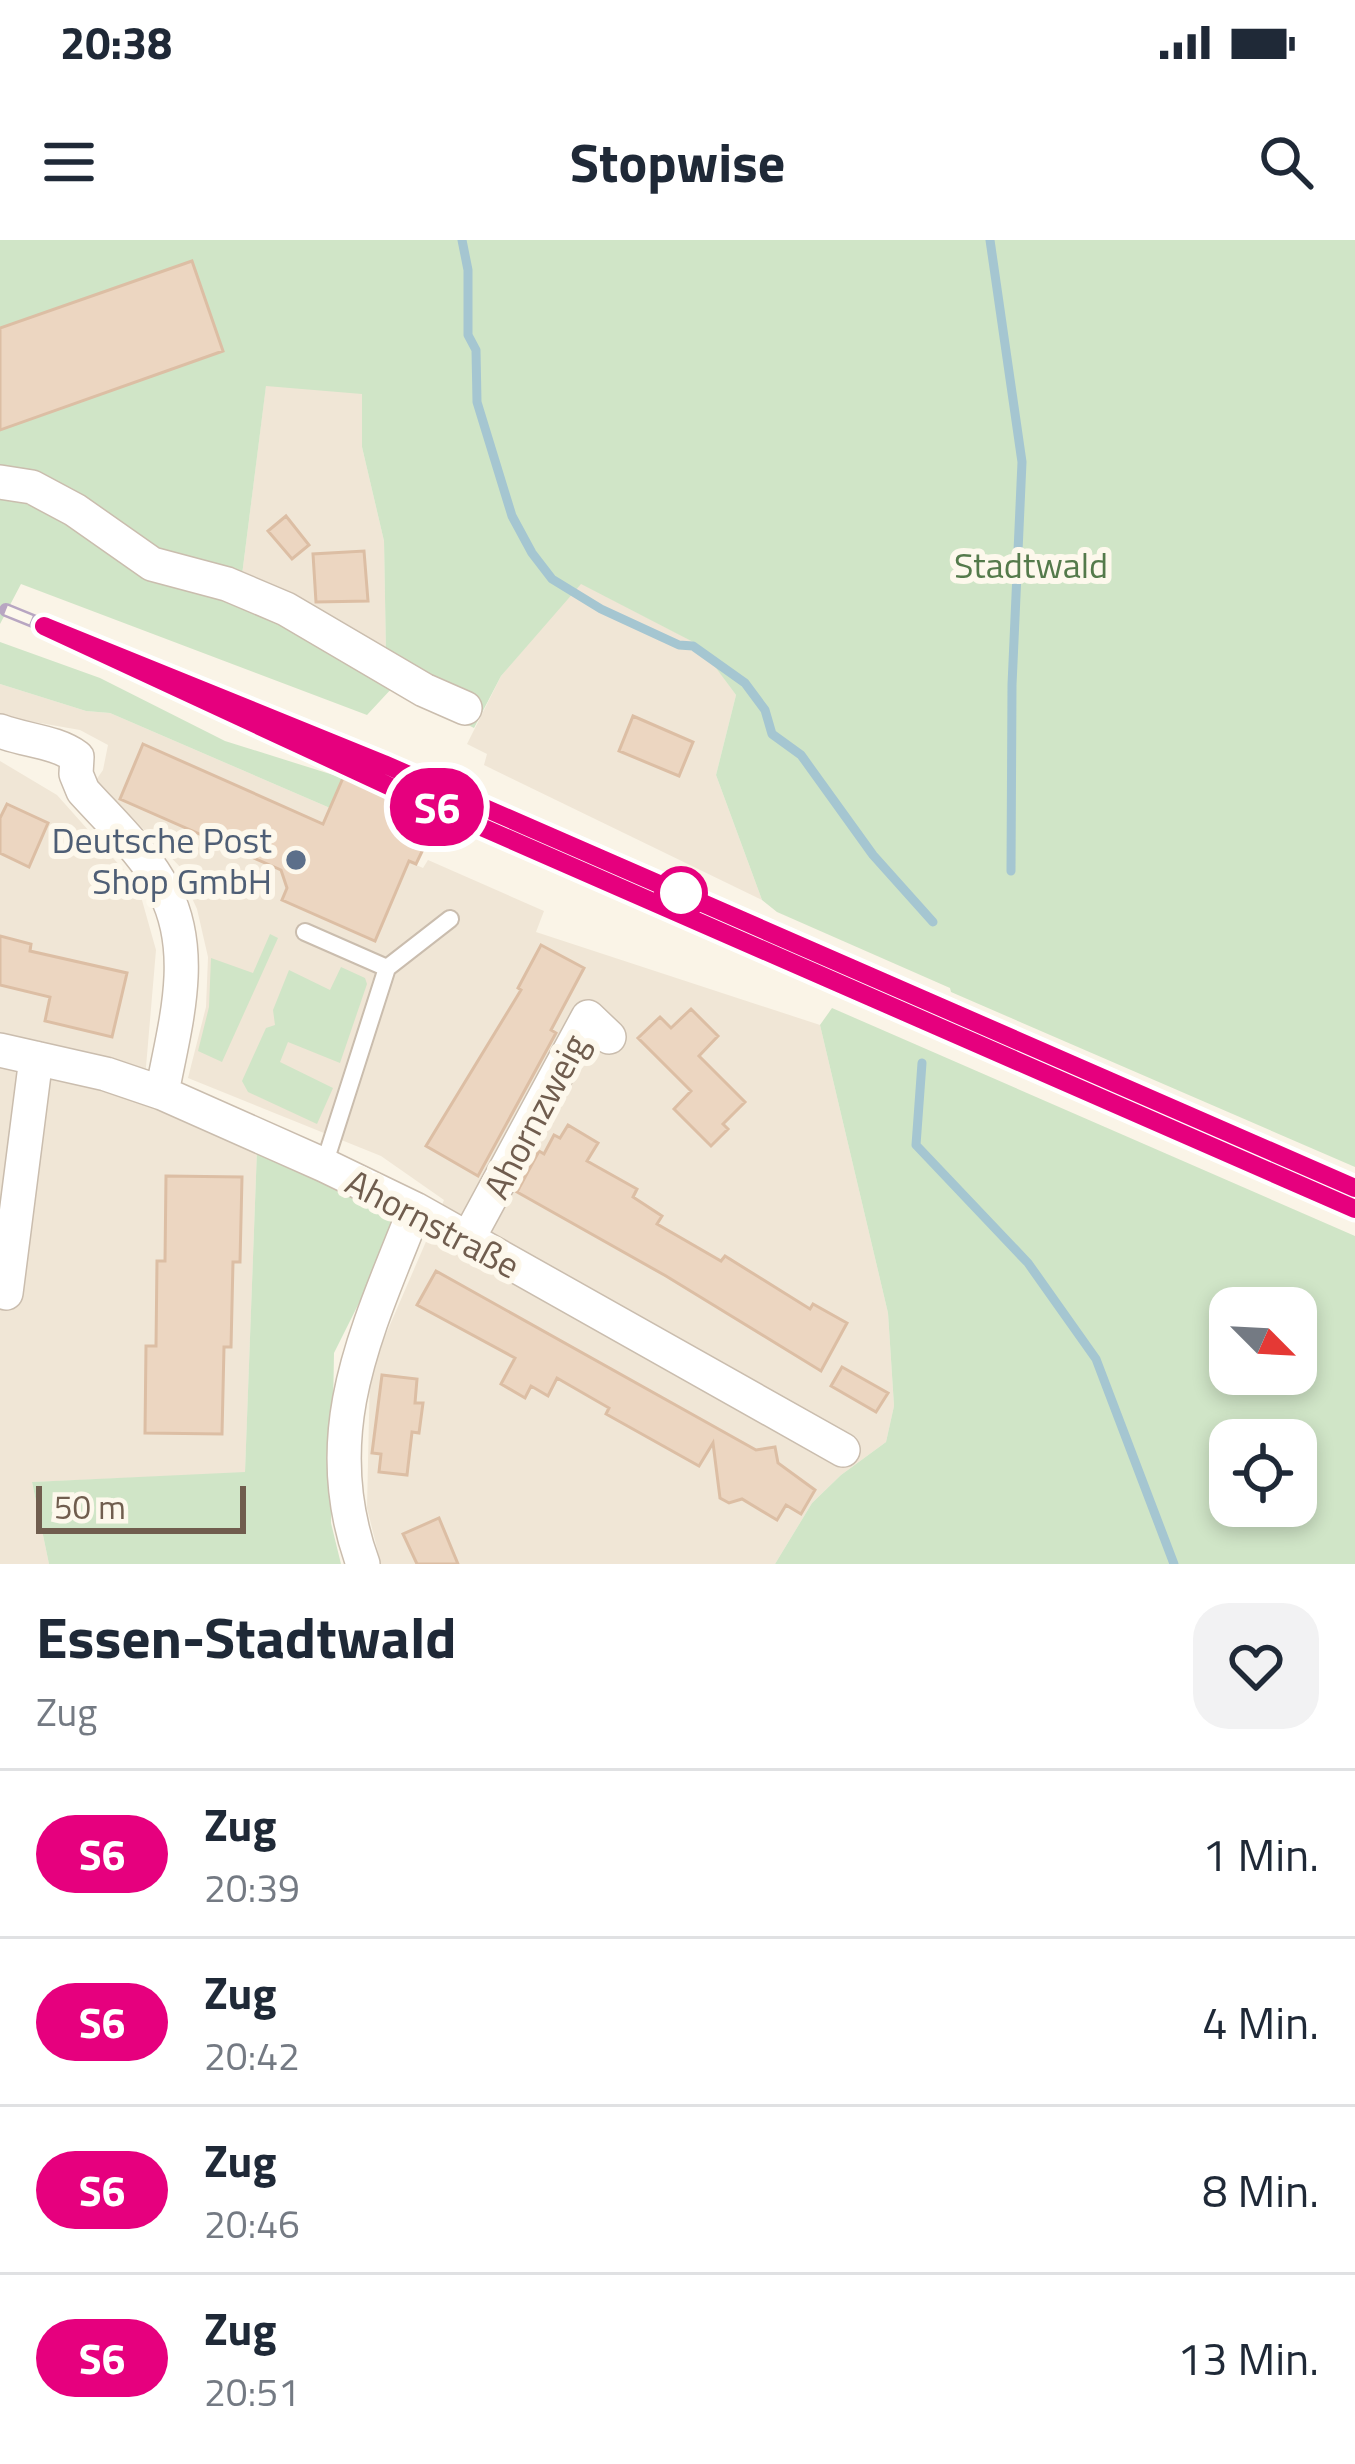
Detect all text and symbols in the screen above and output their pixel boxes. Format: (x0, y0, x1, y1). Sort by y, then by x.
text: 20:38 (60, 8, 172, 76)
text: Stopwise (570, 121, 785, 203)
icon: menu (36, 129, 102, 195)
icon: search (1253, 129, 1319, 195)
park label: Stadtwald (954, 537, 1108, 592)
line badge: S6 (383, 768, 491, 846)
text: S6 (414, 775, 460, 839)
place label: Deutsche Post Shop GmbH (51, 812, 272, 908)
marker: Deutsche Post Shop GmbH (283, 847, 309, 873)
unlabelled marker (656, 868, 706, 918)
street label: Ahornzweig (469, 1024, 601, 1208)
street label: Ahornstraße (336, 1154, 530, 1292)
north arrow (1209, 1287, 1317, 1395)
map controls (1209, 1287, 1317, 1527)
button: locate (1209, 1419, 1317, 1527)
scale bar (36, 1480, 246, 1533)
text: 50 m (54, 1482, 126, 1532)
text: Essen-Stadtwald (36, 1593, 457, 1680)
button: heart (1193, 1603, 1319, 1729)
text: Zug (36, 1682, 97, 1741)
text: Zug (204, 1790, 277, 1858)
text: 1 Min. (1202, 1820, 1319, 1888)
text: S6 (79, 1822, 125, 1886)
text: 20:39 (204, 1858, 300, 1917)
text: Zug (204, 1958, 277, 2026)
text: 4 Min. (1202, 1988, 1319, 2056)
text: S6 (79, 1990, 125, 2054)
text: 20:42 (204, 2026, 300, 2085)
text: Zug (204, 2126, 277, 2194)
text: 8 Min. (1202, 2156, 1319, 2224)
text: S6 (79, 2158, 125, 2222)
text: 20:46 (204, 2194, 300, 2253)
text: Zug (204, 2294, 277, 2362)
text: 13 Min. (1177, 2324, 1319, 2392)
text: S6 (79, 2326, 125, 2390)
text: 20:51 (204, 2362, 300, 2421)

